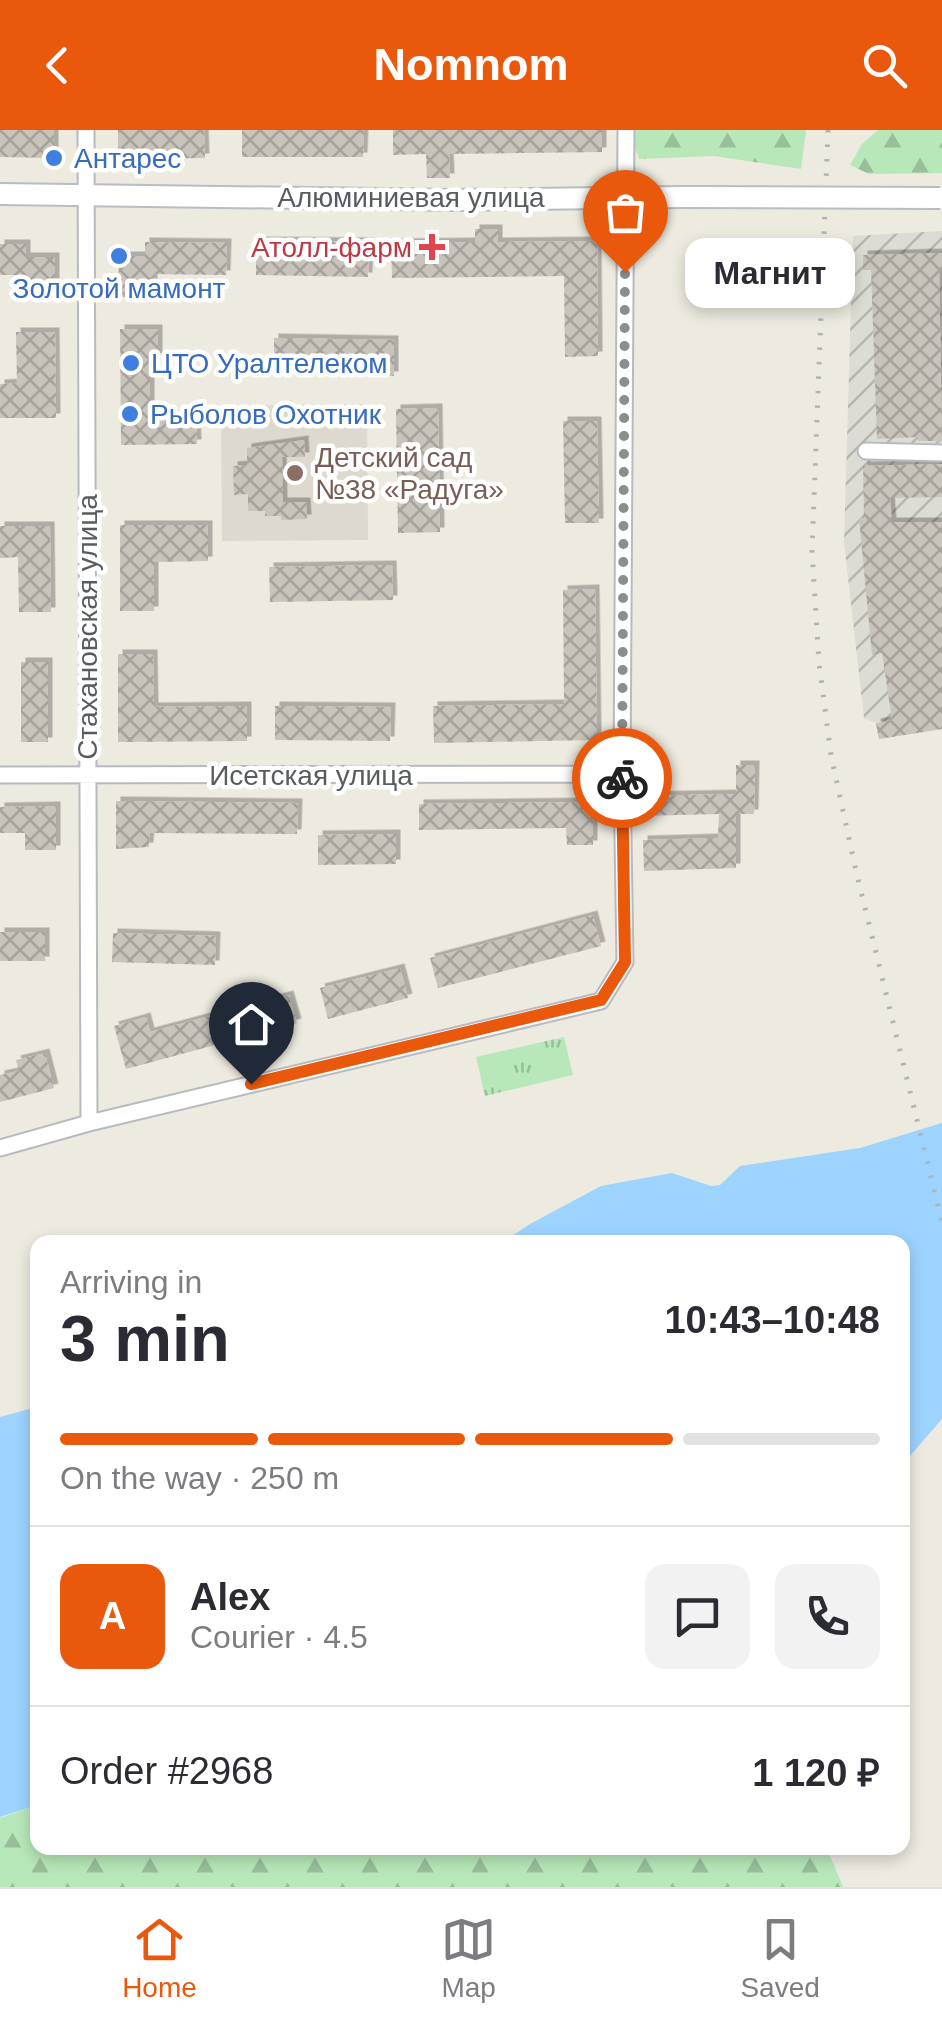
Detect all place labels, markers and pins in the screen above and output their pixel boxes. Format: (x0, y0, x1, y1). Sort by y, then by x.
place label: Антарес (74, 143, 181, 174)
marker: Антарес (43, 147, 65, 169)
pin (583, 170, 668, 273)
place label: Атолл-фарм (251, 232, 412, 263)
marker: Атолл-фарм (421, 236, 443, 258)
callout: Магнит (685, 237, 855, 307)
marker: Золотой мамонт (108, 245, 130, 267)
place label: Золотой мамонт (13, 273, 226, 304)
place label: ЦТО Уралтелеком (151, 348, 388, 379)
marker: ЦТО Уралтелеком (120, 352, 142, 374)
place label: Рыболов Охотник (150, 399, 382, 430)
marker: Рыболов Охотник (119, 403, 141, 425)
place label: Детский сад №38 «Радуга» (315, 442, 504, 505)
marker: Детский сад №38 «Радуга» (284, 462, 306, 484)
pin (209, 982, 294, 1085)

